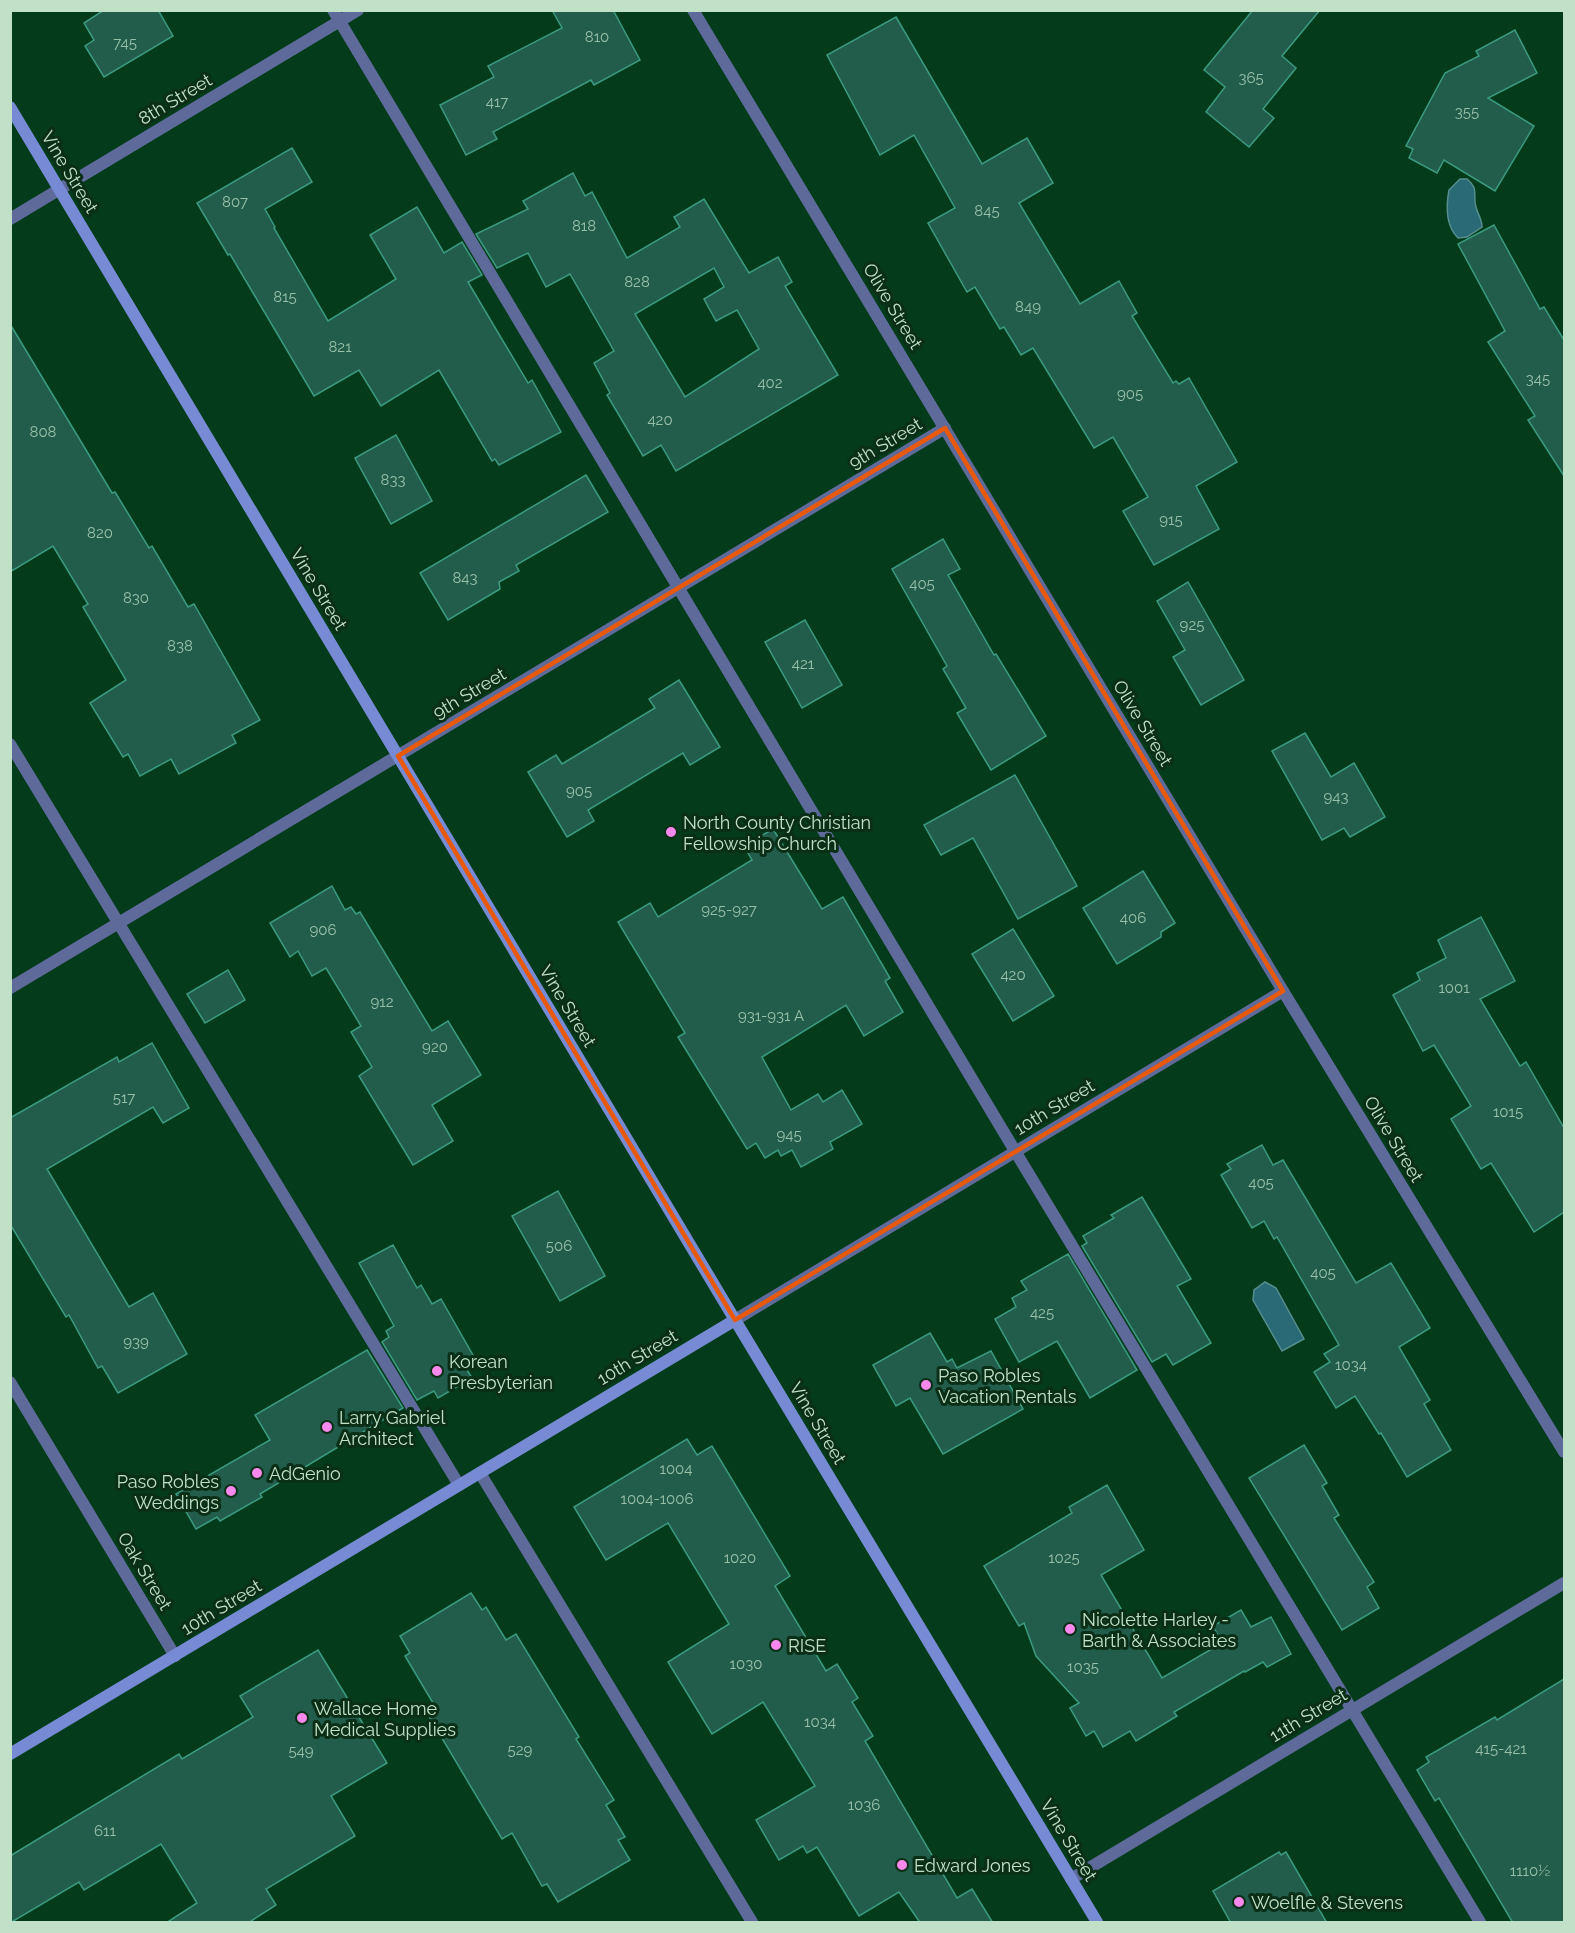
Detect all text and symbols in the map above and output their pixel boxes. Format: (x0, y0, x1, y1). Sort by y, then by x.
house number: 810 (585, 28, 609, 46)
house number: 745 (113, 34, 137, 52)
street label: 8th Street (135, 69, 215, 129)
house number: 365 (1238, 69, 1264, 87)
house number: 417 (486, 93, 508, 111)
house number: 355 (1455, 103, 1479, 121)
street label: Vine Street (37, 127, 103, 217)
house number: 807 (222, 193, 248, 211)
house number: 845 (974, 202, 1000, 220)
house number: 818 (572, 217, 596, 235)
street label: Olive Street (859, 259, 927, 353)
house number: 828 (624, 273, 650, 291)
house number: 815 (273, 288, 297, 306)
house number: 849 (1015, 298, 1041, 316)
house number: 821 (328, 338, 352, 356)
house number: 345 (1526, 370, 1550, 388)
house number: 402 (757, 374, 783, 392)
house number: 905 (1117, 385, 1143, 403)
house number: 420 (647, 411, 673, 429)
street label: 9th Street (845, 413, 925, 473)
house number: 808 (30, 423, 57, 441)
house number: 833 (381, 471, 405, 489)
house number: 915 (1159, 511, 1183, 529)
house number: 820 (87, 524, 113, 542)
street label: Vine Street (286, 544, 352, 634)
house number: 843 (452, 569, 478, 587)
house number: 405 (909, 575, 935, 593)
house number: 830 (123, 589, 149, 607)
house number: 925 (1180, 616, 1204, 634)
house number: 838 (167, 637, 193, 655)
house number: 421 (792, 655, 815, 673)
street label: 9th Street (429, 663, 509, 723)
street label: Olive Street (1109, 676, 1177, 770)
house number: 905 (566, 782, 592, 800)
house number: 943 (1324, 788, 1349, 806)
place label: North County Christian Fellowship Church (683, 812, 871, 854)
marker: North County Christian Fellowship Church (664, 825, 678, 839)
house number: 925-927 (701, 901, 757, 919)
house number: 406 (1120, 909, 1146, 927)
house number: 906 (309, 921, 337, 939)
street label: Vine Street (535, 961, 601, 1051)
house number: 420 (1000, 966, 1026, 984)
house number: 1001 (1438, 979, 1470, 997)
house number: 912 (370, 993, 394, 1011)
house number: 931-931 A (738, 1007, 804, 1025)
house number: 920 (422, 1038, 448, 1056)
street label: 10th Street (1010, 1075, 1098, 1139)
house number: 517 (113, 1089, 135, 1107)
street label: Olive Street (1360, 1092, 1428, 1186)
house number: 1015 (1493, 1103, 1523, 1121)
house number: 945 (776, 1126, 802, 1144)
house number: 405 (1248, 1174, 1274, 1192)
house number: 506 (546, 1237, 572, 1255)
house number: 405 (1310, 1264, 1336, 1282)
house number: 425 (1030, 1304, 1054, 1322)
street label: 10th Street (593, 1325, 681, 1389)
house number: 939 (123, 1333, 149, 1351)
place label: Korean Presbyterian (449, 1351, 553, 1393)
house number: 1034 (1335, 1356, 1367, 1374)
marker: Korean Presbyterian (430, 1364, 444, 1378)
place label: Paso Robles Vacation Rentals (938, 1365, 1077, 1407)
street label: Vine Street (785, 1378, 851, 1468)
marker: Paso Robles Vacation Rentals (919, 1378, 933, 1392)
place label: Larry Gabriel Architect (339, 1407, 445, 1449)
marker: Larry Gabriel Architect (320, 1420, 334, 1434)
house number: 1004 (660, 1460, 692, 1478)
place label: AdGenio (269, 1463, 341, 1484)
marker: AdGenio (250, 1466, 264, 1480)
place label: Paso Robles Weddings (117, 1471, 219, 1513)
marker: Paso Robles Weddings (224, 1484, 238, 1498)
house number: 1004-1006 (621, 1490, 694, 1508)
street label: Oak Street (114, 1528, 176, 1614)
house number: 1020 (724, 1549, 756, 1567)
house number: 1025 (1048, 1549, 1080, 1567)
street label: 10th Street (177, 1575, 265, 1639)
place label: Nicolette Harley - Barth & Associates (1082, 1609, 1236, 1651)
marker: Nicolette Harley - Barth & Associates (1063, 1622, 1077, 1636)
place label: RISE (788, 1635, 826, 1656)
marker: RISE (769, 1638, 783, 1652)
house number: 1030 (730, 1655, 762, 1673)
house number: 1035 (1067, 1658, 1099, 1676)
street label: 11th Street (1266, 1684, 1350, 1746)
place label: Wallace Home Medical Supplies (314, 1698, 456, 1740)
marker: Wallace Home Medical Supplies (295, 1711, 309, 1725)
house number: 1034 (804, 1713, 836, 1731)
house number: 415-421 (1475, 1740, 1527, 1758)
house number: 529 (508, 1741, 533, 1759)
house number: 549 (288, 1742, 314, 1760)
street label: Vine Street (1036, 1795, 1102, 1885)
house number: 1036 (848, 1796, 880, 1814)
house number: 611 (94, 1822, 117, 1840)
place label: Edward Jones (914, 1855, 1031, 1876)
marker: Edward Jones (895, 1858, 909, 1872)
house number: 1110½ (1510, 1862, 1550, 1880)
place label: Woelfle & Stevens (1251, 1892, 1403, 1913)
marker: Woelfle & Stevens (1232, 1895, 1246, 1909)

